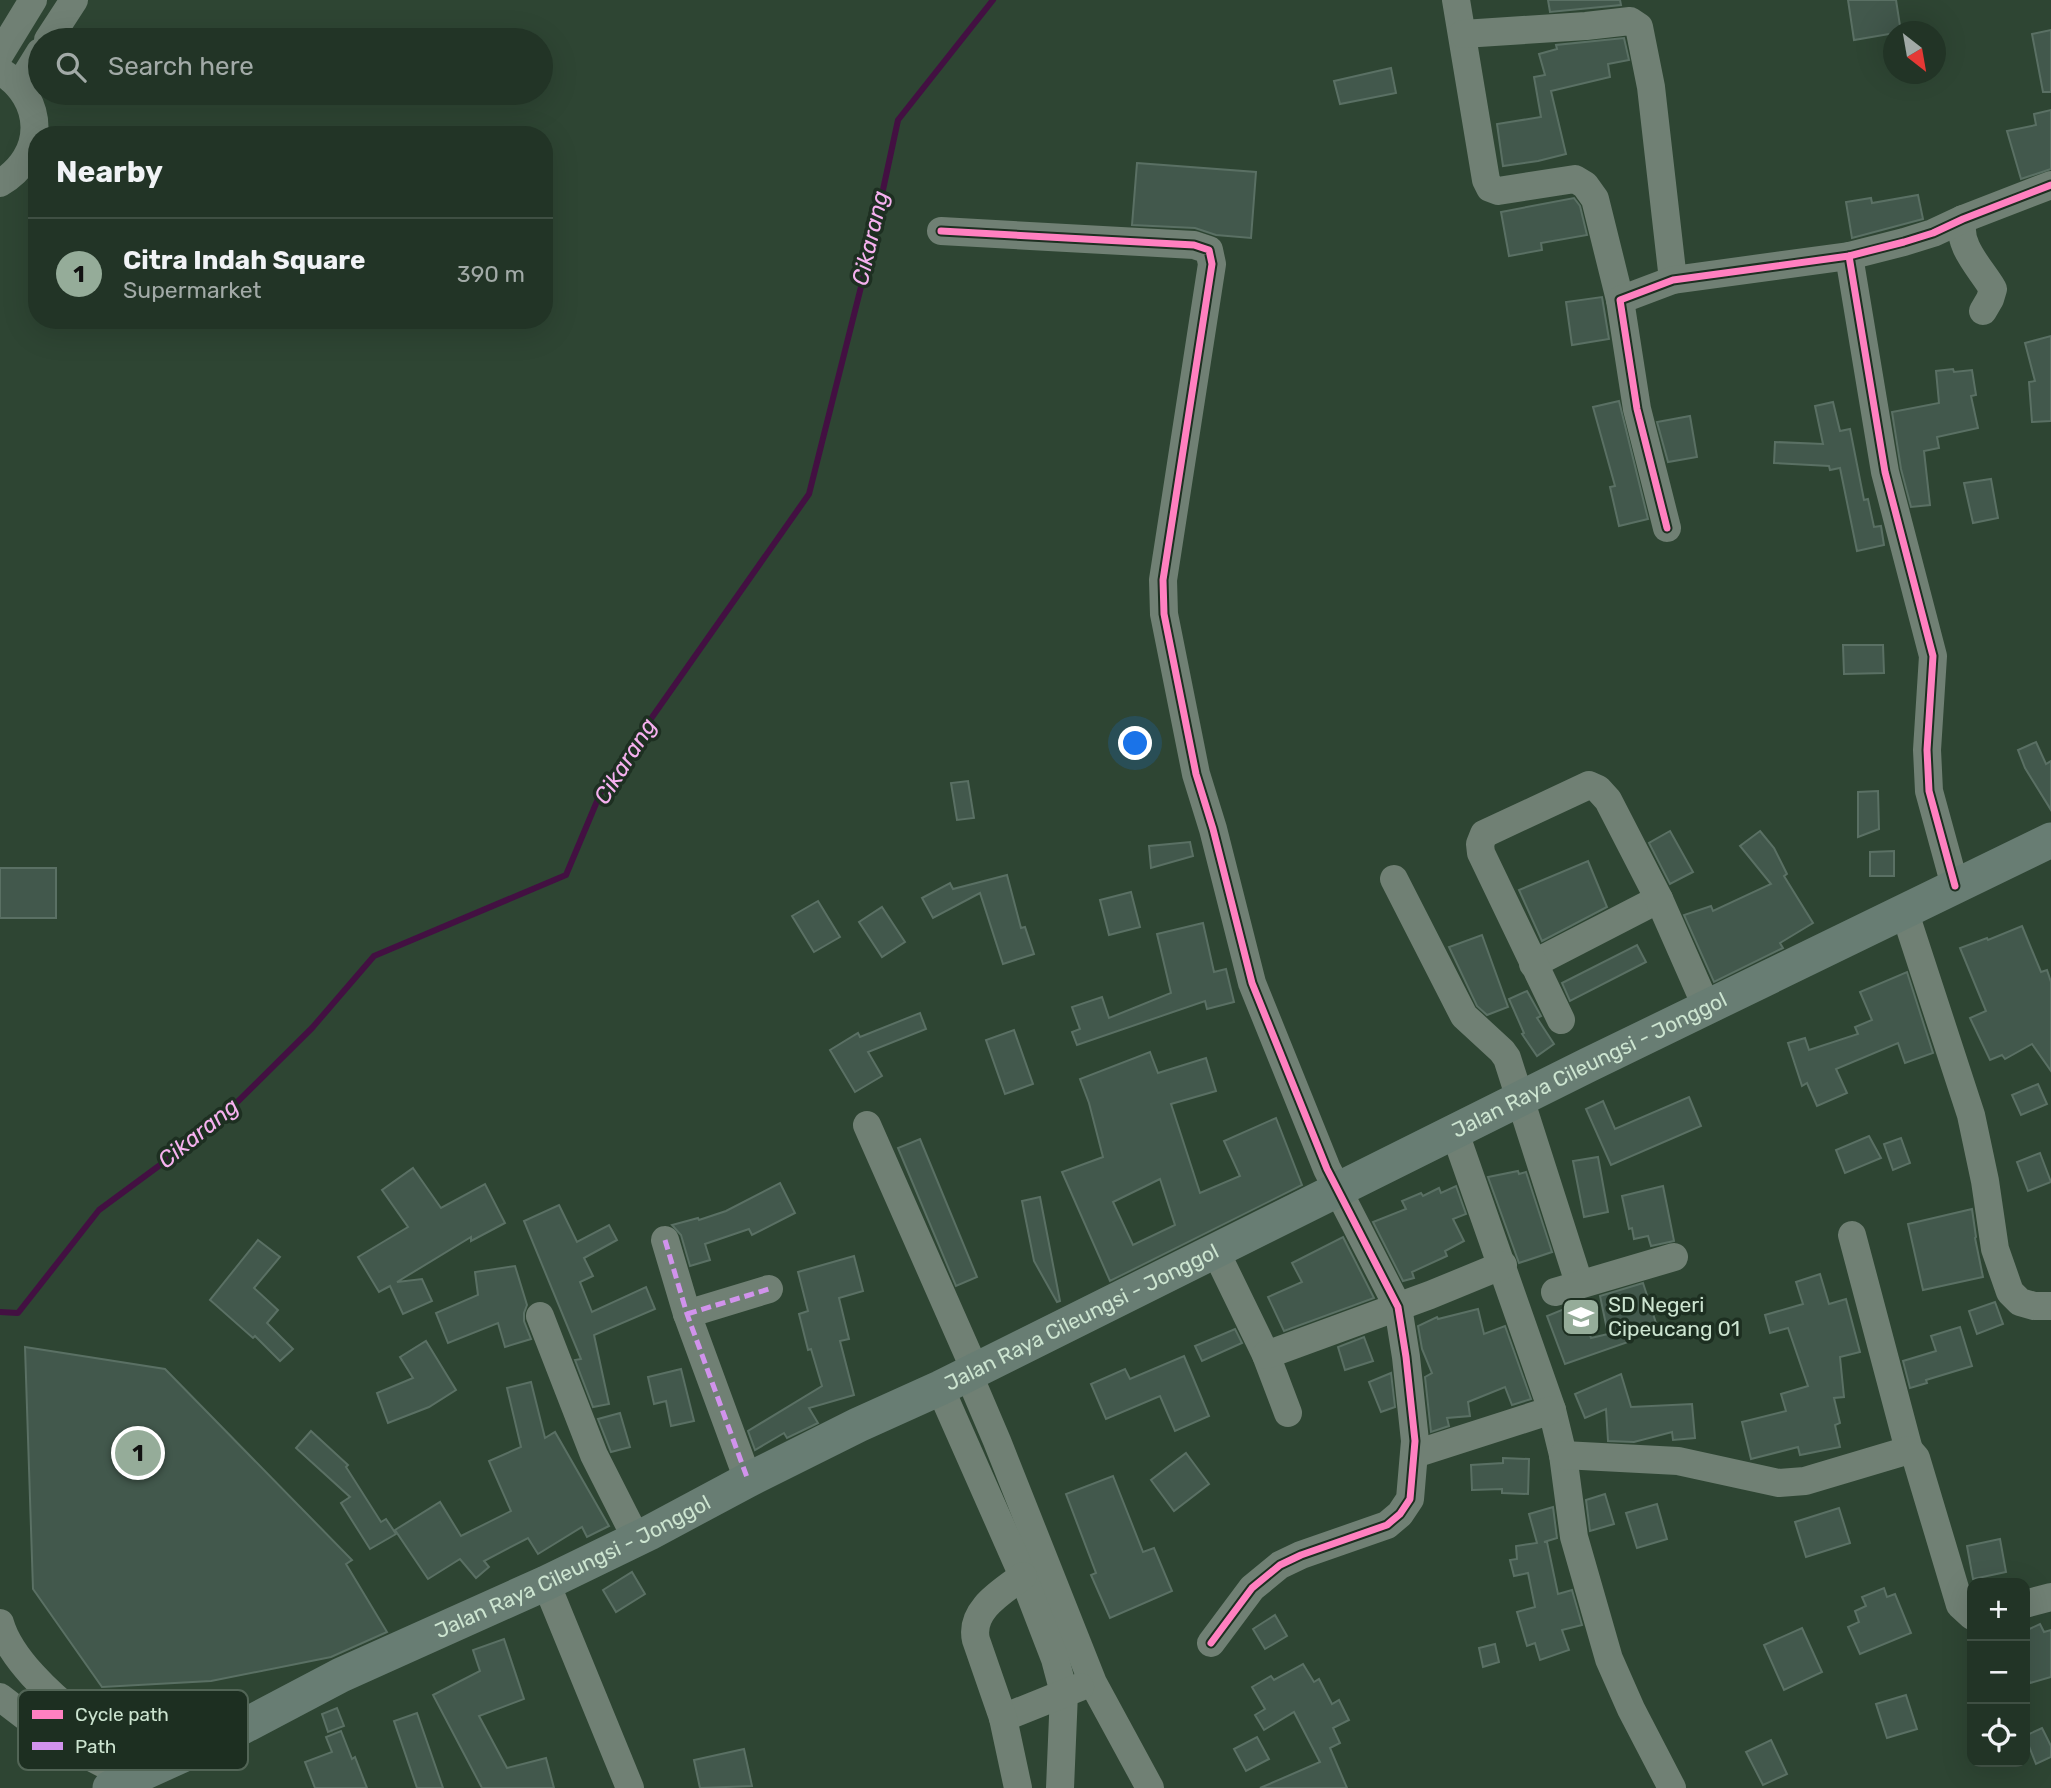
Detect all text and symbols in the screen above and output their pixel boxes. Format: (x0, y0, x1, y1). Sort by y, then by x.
north arrow (1883, 21, 1946, 84)
search box (28, 28, 553, 105)
icon: search (52, 48, 90, 86)
text: Search here (108, 51, 254, 82)
text: Nearby (56, 154, 163, 190)
water label: Cikarang (846, 188, 894, 288)
text: Citra Indah Square (123, 245, 365, 276)
text: 1 (73, 260, 85, 288)
text: 390 m (457, 260, 525, 288)
text: Supermarket (123, 276, 261, 304)
water label: Cikarang (588, 713, 662, 809)
your location (1118, 726, 1152, 760)
street label: Jalan Raya Cileungsi - Jonggol (1448, 987, 1731, 1143)
water label: Cikarang (152, 1092, 244, 1174)
street label: Jalan Raya Cileungsi - Jonggol (940, 1238, 1223, 1396)
place label: SD Negeri Cipeucang 01 (1608, 1292, 1740, 1341)
school or university icon: SD Negeri Cipeucang 01 (1560, 1296, 1602, 1338)
pin: 1 (115, 1427, 161, 1479)
street label: Jalan Raya Cileungsi - Jonggol (431, 1489, 715, 1643)
map controls (1967, 1578, 2030, 1767)
button: + (1967, 1578, 2030, 1641)
button: − (1967, 1641, 2030, 1704)
legend (18, 1690, 248, 1770)
text: Cycle path (75, 1703, 169, 1726)
button: locate (1967, 1704, 2030, 1767)
text: Path (75, 1735, 116, 1758)

